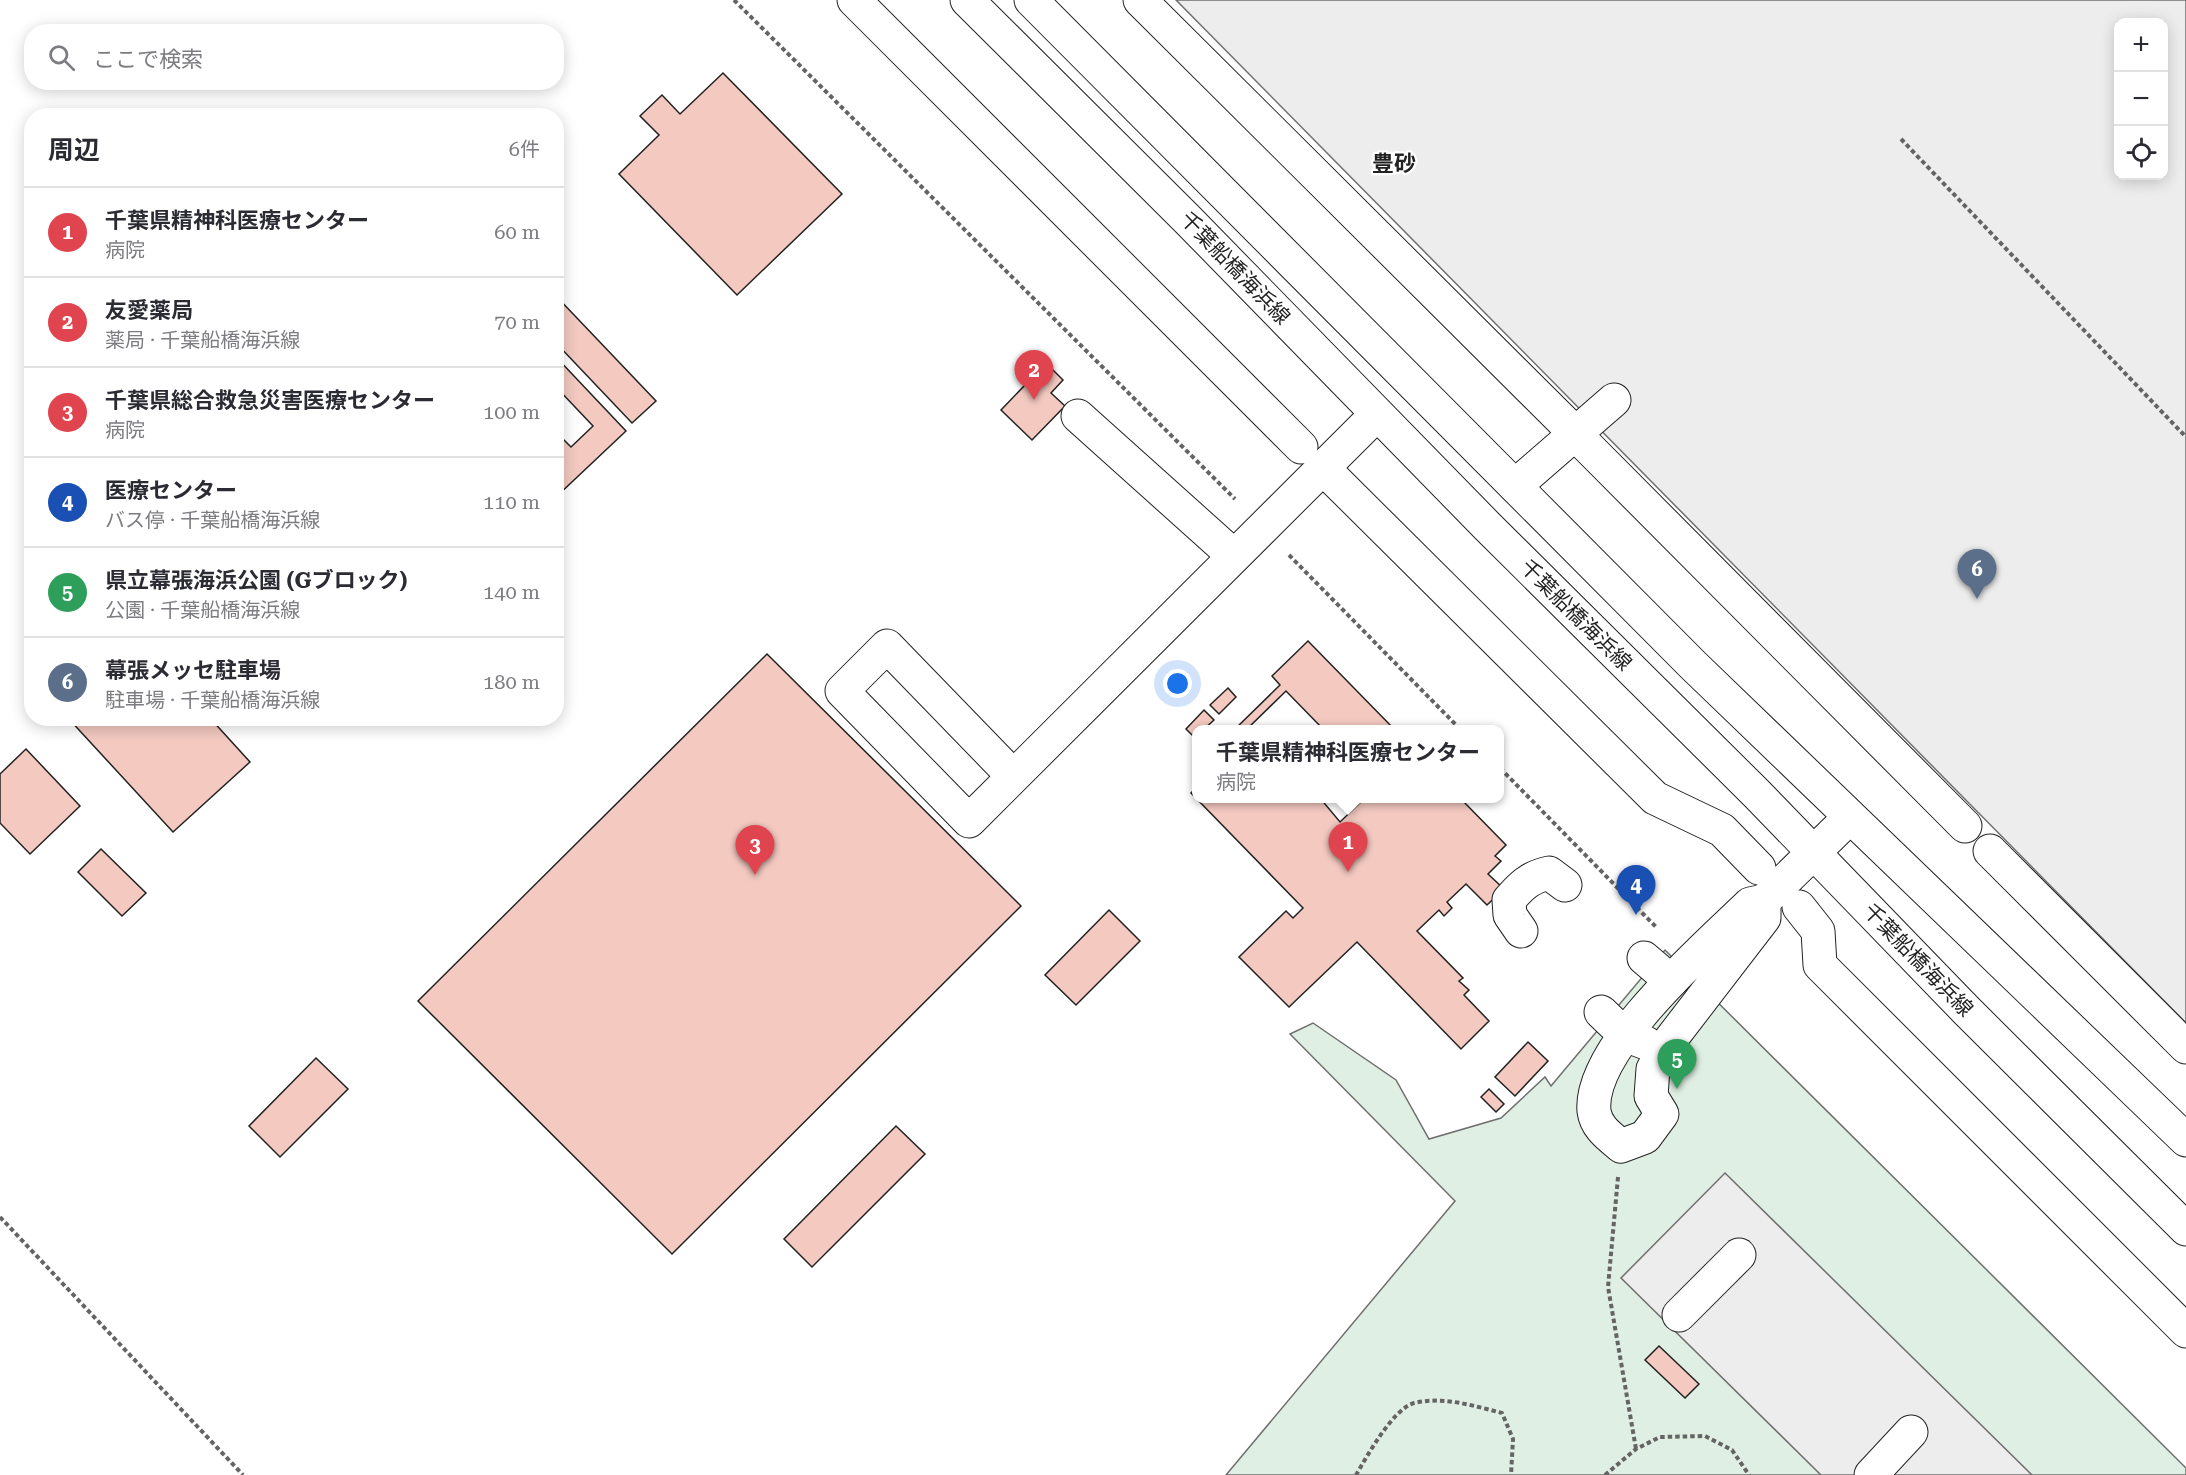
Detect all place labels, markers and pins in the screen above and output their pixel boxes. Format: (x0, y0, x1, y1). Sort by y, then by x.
pin: 2 (1014, 350, 1054, 400)
pin: 6 (1958, 550, 1996, 599)
pin: 1 (1328, 822, 1368, 872)
pin: 3 (736, 826, 774, 875)
pin: 4 (1616, 866, 1656, 915)
pin: 5 (1658, 1040, 1696, 1089)

